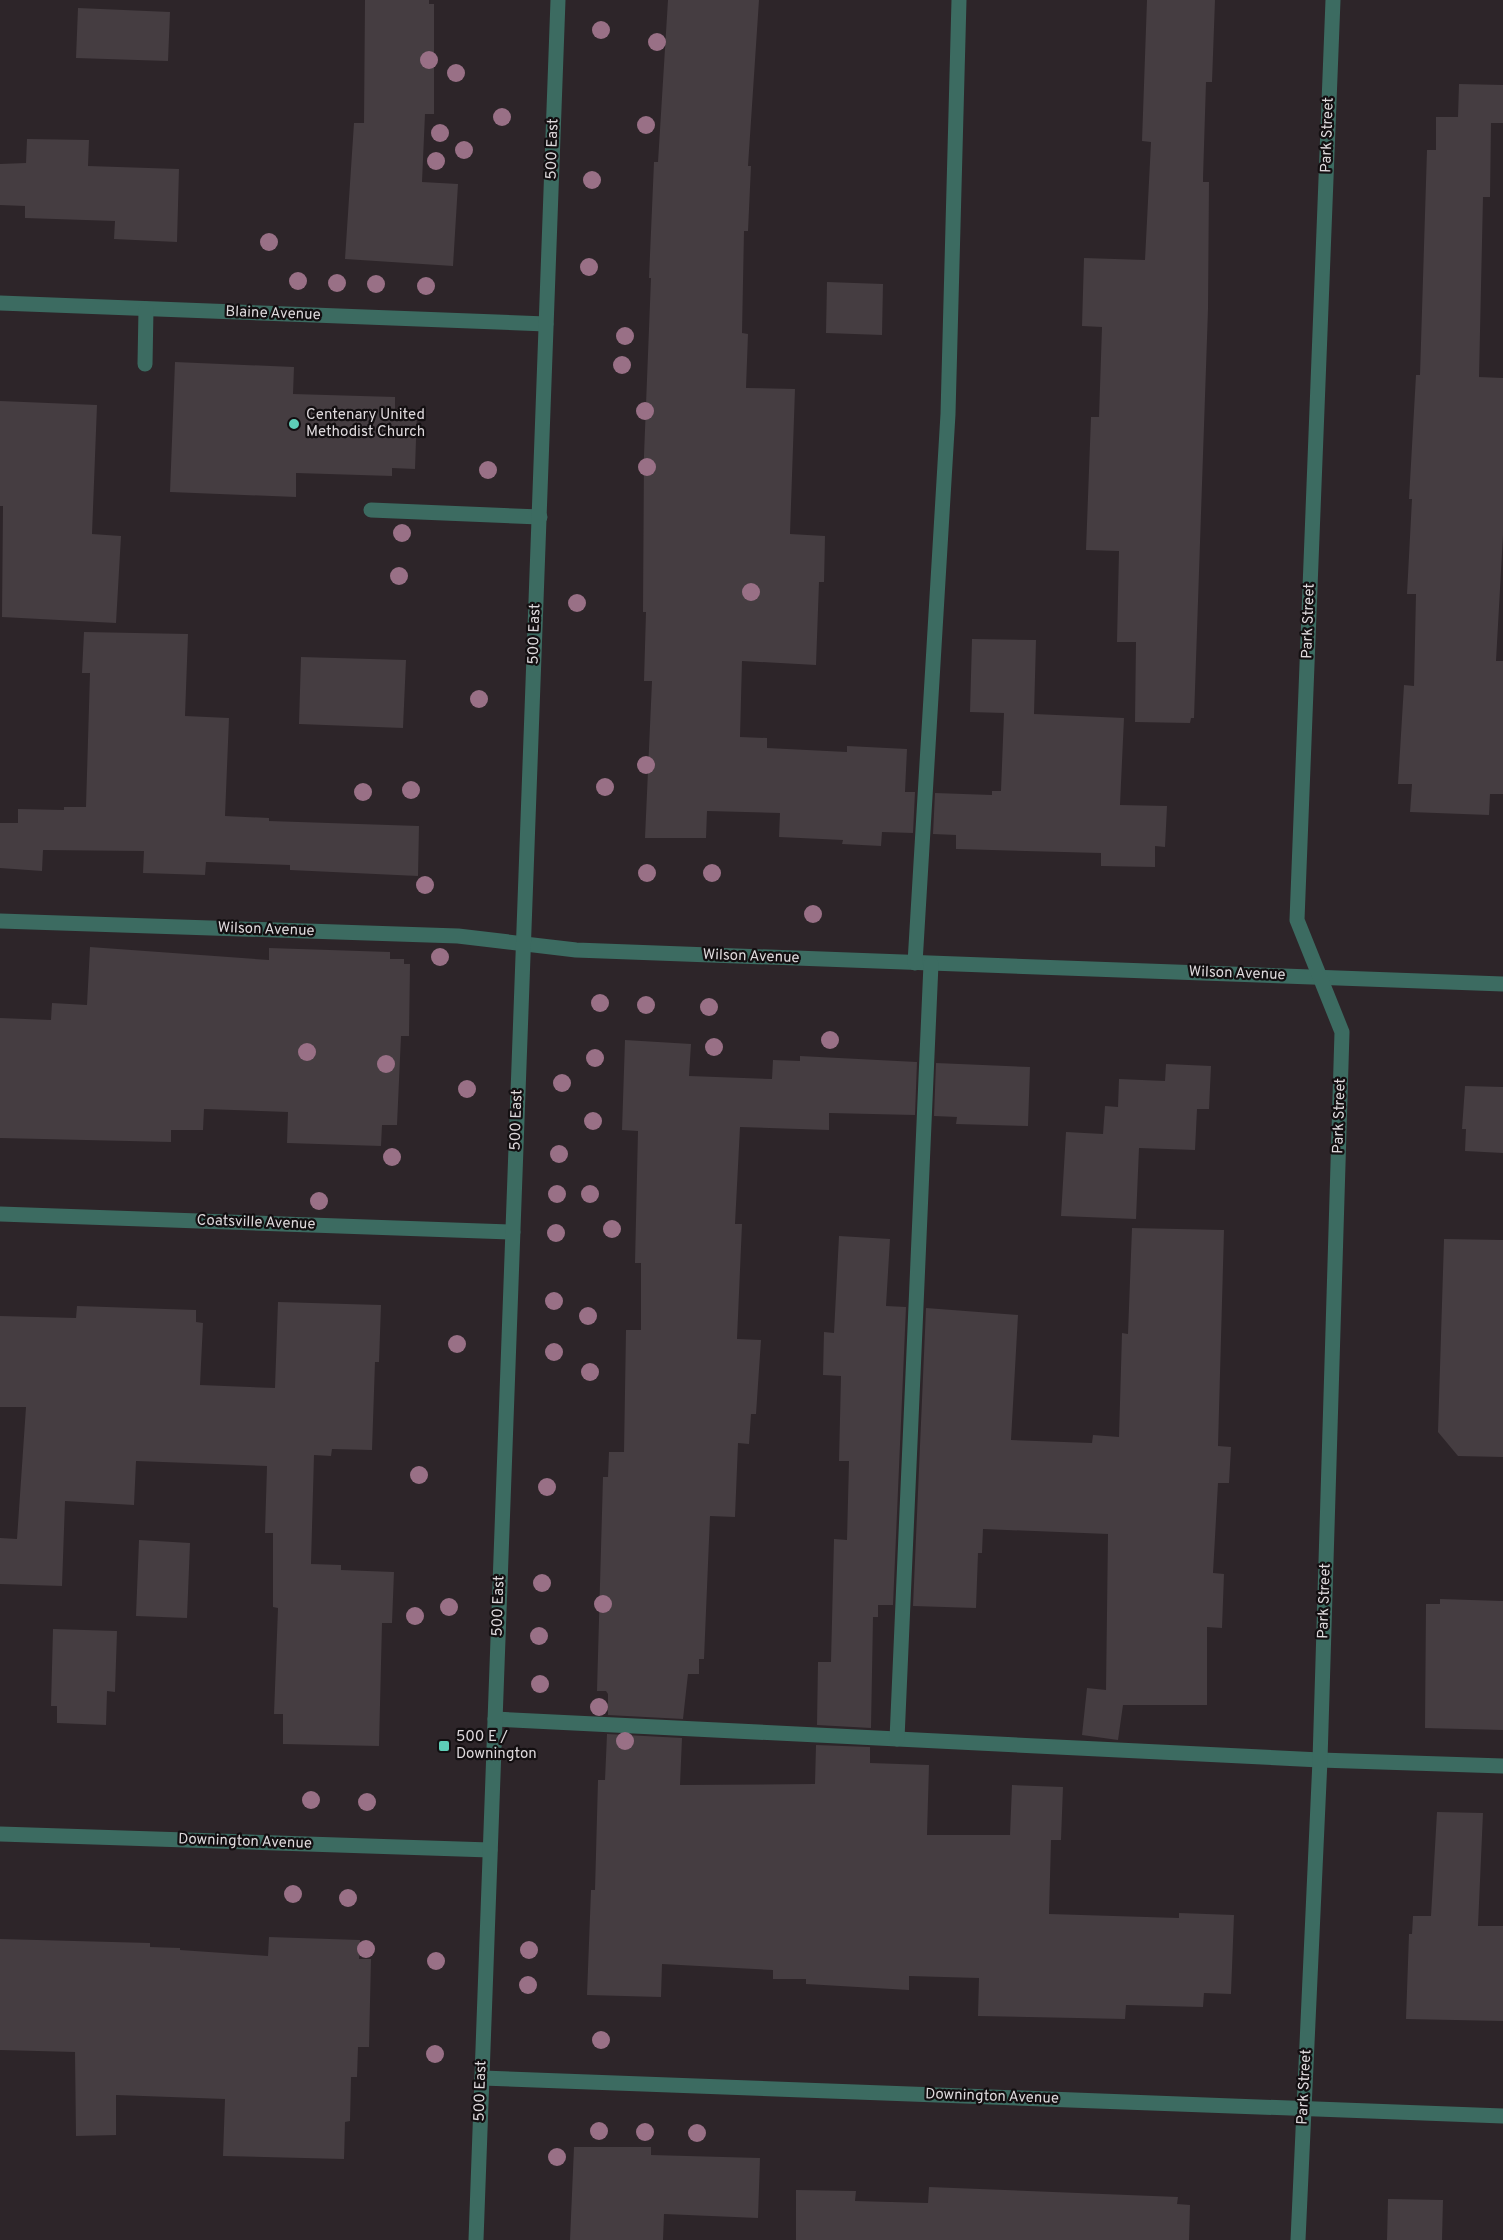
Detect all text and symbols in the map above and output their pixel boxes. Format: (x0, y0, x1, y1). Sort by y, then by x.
street label: Park Street (1317, 97, 1339, 173)
street label: 500 East (542, 118, 564, 180)
street label: Blaine Avenue (225, 303, 321, 325)
place label: Centenary United Methodist Church (306, 406, 425, 442)
marker: Centenary United Methodist Church (287, 417, 301, 431)
street label: Park Street (1298, 583, 1320, 659)
street label: 500 East (524, 603, 546, 665)
street label: Wilson Avenue (217, 919, 315, 941)
street label: Wilson Avenue (702, 946, 800, 968)
street label: Wilson Avenue (1188, 963, 1286, 985)
street label: Park Street (1329, 1078, 1351, 1154)
street label: 500 East (506, 1089, 528, 1151)
street label: Coatsville Avenue (196, 1211, 316, 1235)
street label: Park Street (1314, 1563, 1336, 1639)
street label: 500 East (488, 1575, 510, 1637)
place label: 500 E / Downington (456, 1728, 537, 1764)
marker: 500 E / Downington (437, 1739, 451, 1753)
street label: Downington Avenue (178, 1830, 312, 1854)
street label: Park Street (1294, 2049, 1316, 2125)
street label: 500 East (470, 2060, 492, 2122)
street label: Downington Avenue (925, 2085, 1059, 2109)

